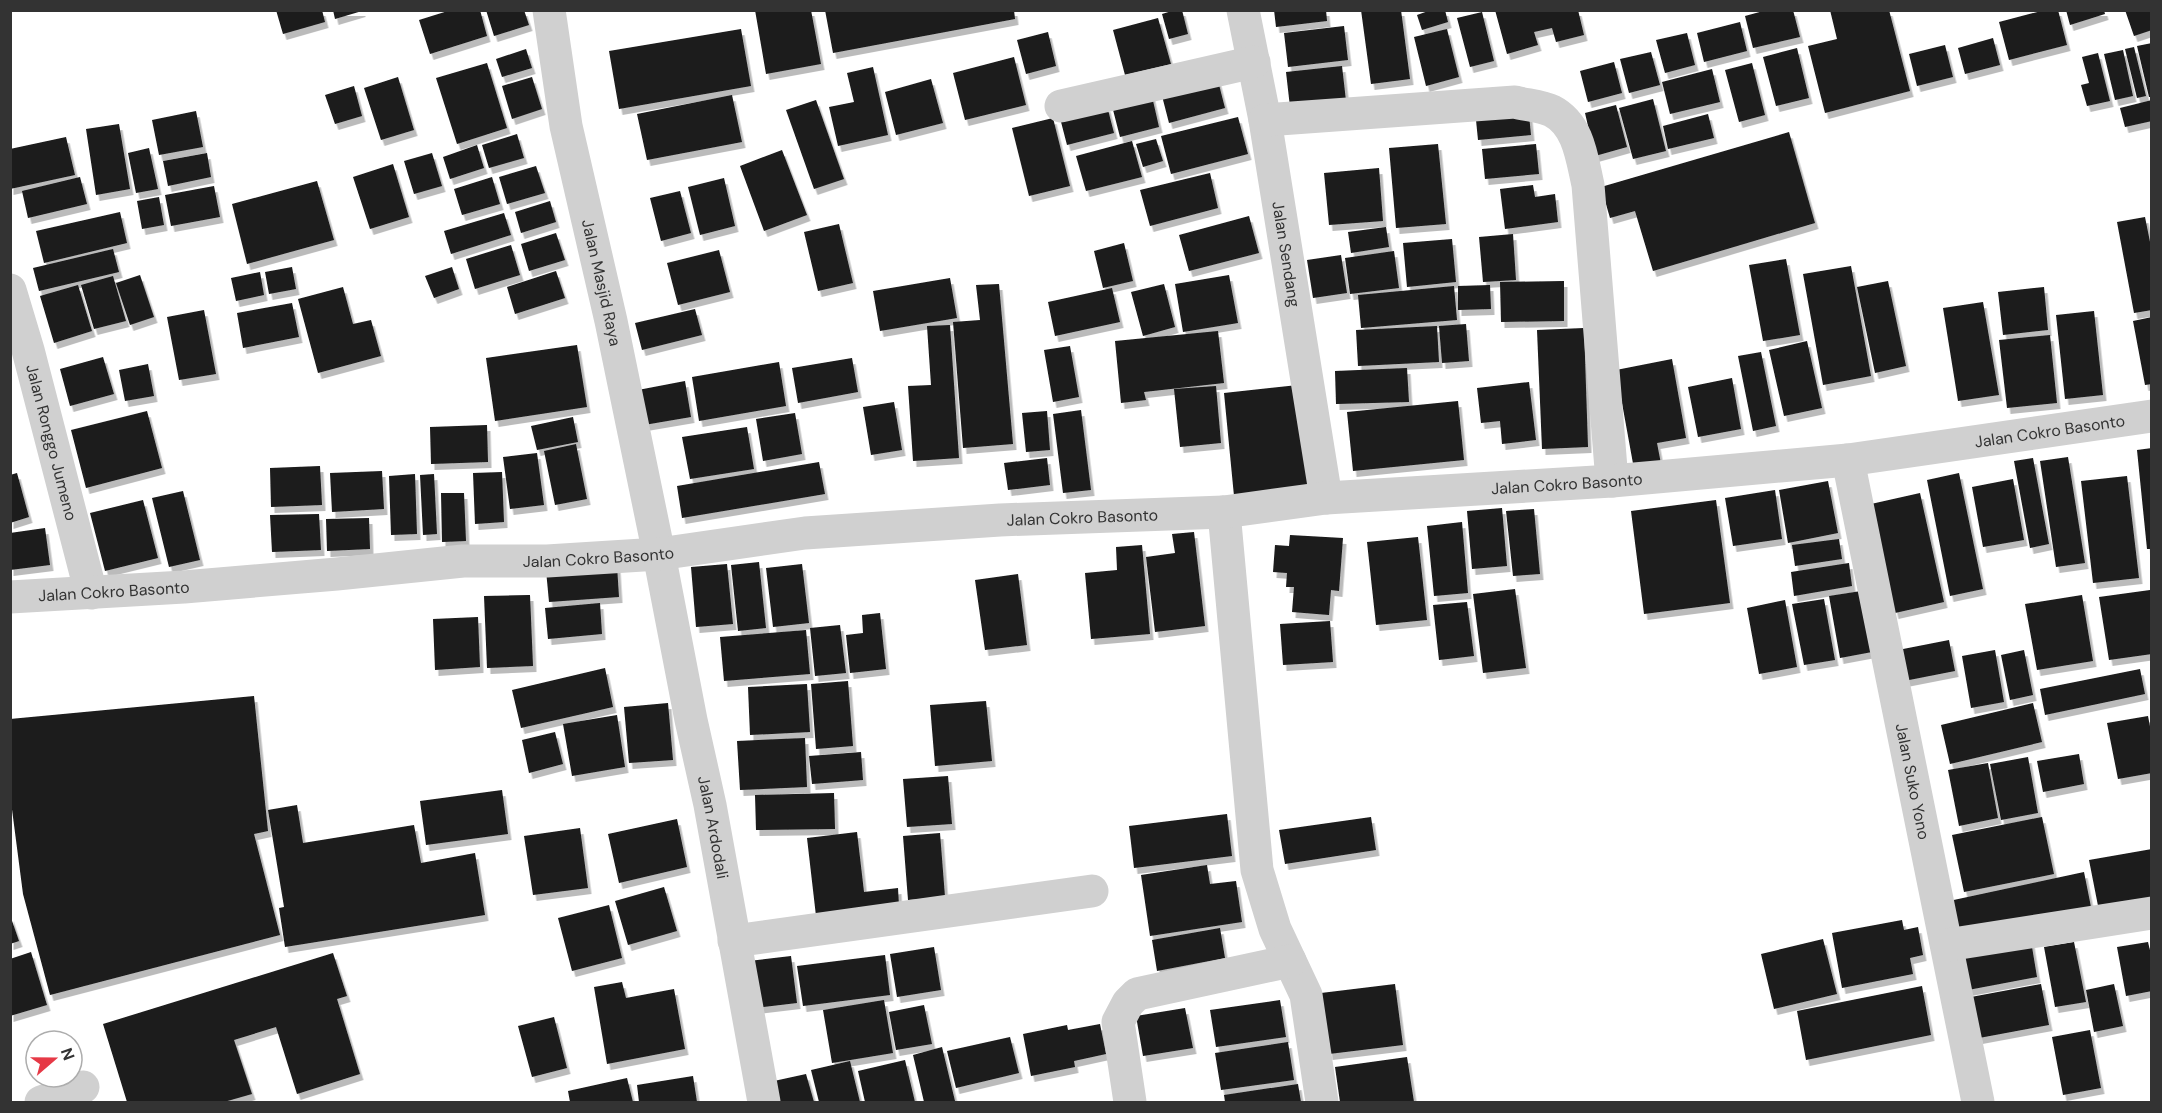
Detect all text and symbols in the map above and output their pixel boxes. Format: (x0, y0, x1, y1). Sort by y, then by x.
street label: Jalan Sendang (1268, 200, 1306, 309)
street label: Jalan Masjid Raya (577, 217, 626, 348)
street label: Jalan Ronggo Jumeno (22, 362, 82, 523)
street label: Jalan Cokro Basonto (1973, 410, 2126, 452)
street label: Jalan Cokro Basonto (1491, 468, 1643, 499)
street label: Jalan Cokro Basonto (1006, 504, 1158, 530)
street label: Jalan Cokro Basonto (523, 541, 675, 572)
street label: Jalan Cokro Basonto (38, 576, 190, 606)
street label: Jalan Suko Yono (1891, 721, 1935, 842)
street label: Jalan Ardodali (693, 774, 734, 881)
north arrow (24, 1029, 84, 1089)
text: N (56, 1045, 79, 1063)

